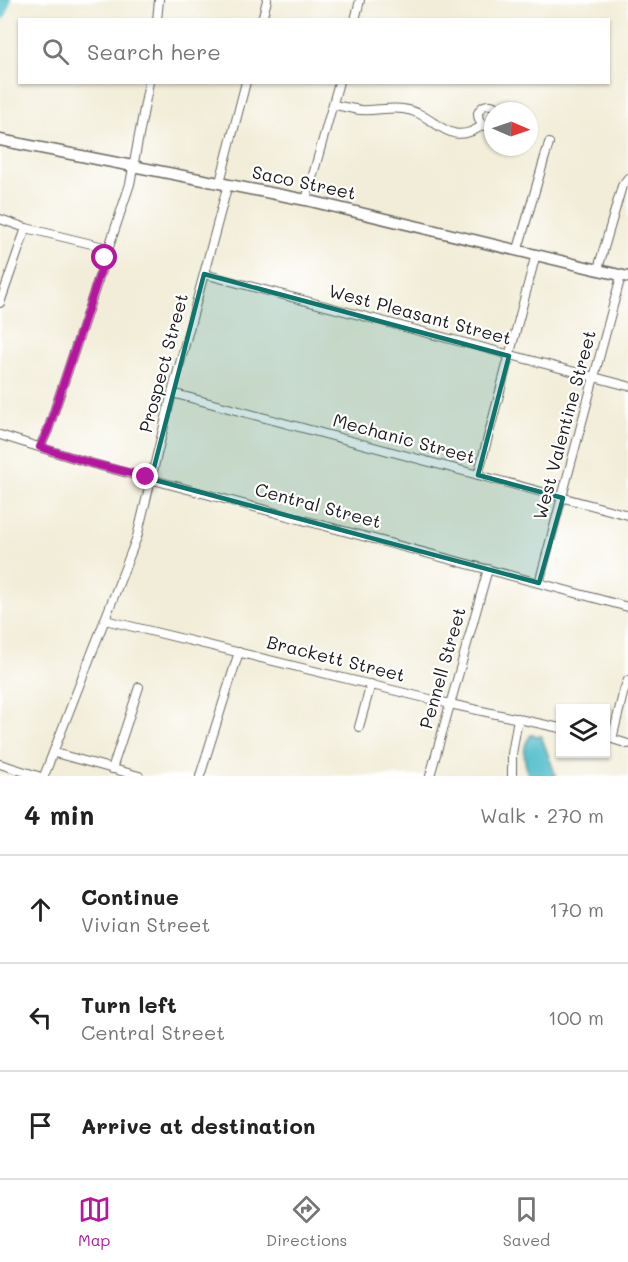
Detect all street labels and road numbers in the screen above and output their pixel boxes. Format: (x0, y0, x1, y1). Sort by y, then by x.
street label: Saco Street (250, 159, 358, 205)
street label: West Pleasant Street (326, 278, 514, 350)
street label: Prospect Street (133, 290, 193, 435)
street label: West Valentine Street (527, 327, 601, 522)
street label: Mechanic Street (330, 407, 478, 469)
street label: Central Street (253, 477, 384, 533)
street label: Pennell Street (413, 604, 471, 731)
street label: Brackett Street (265, 629, 408, 687)

